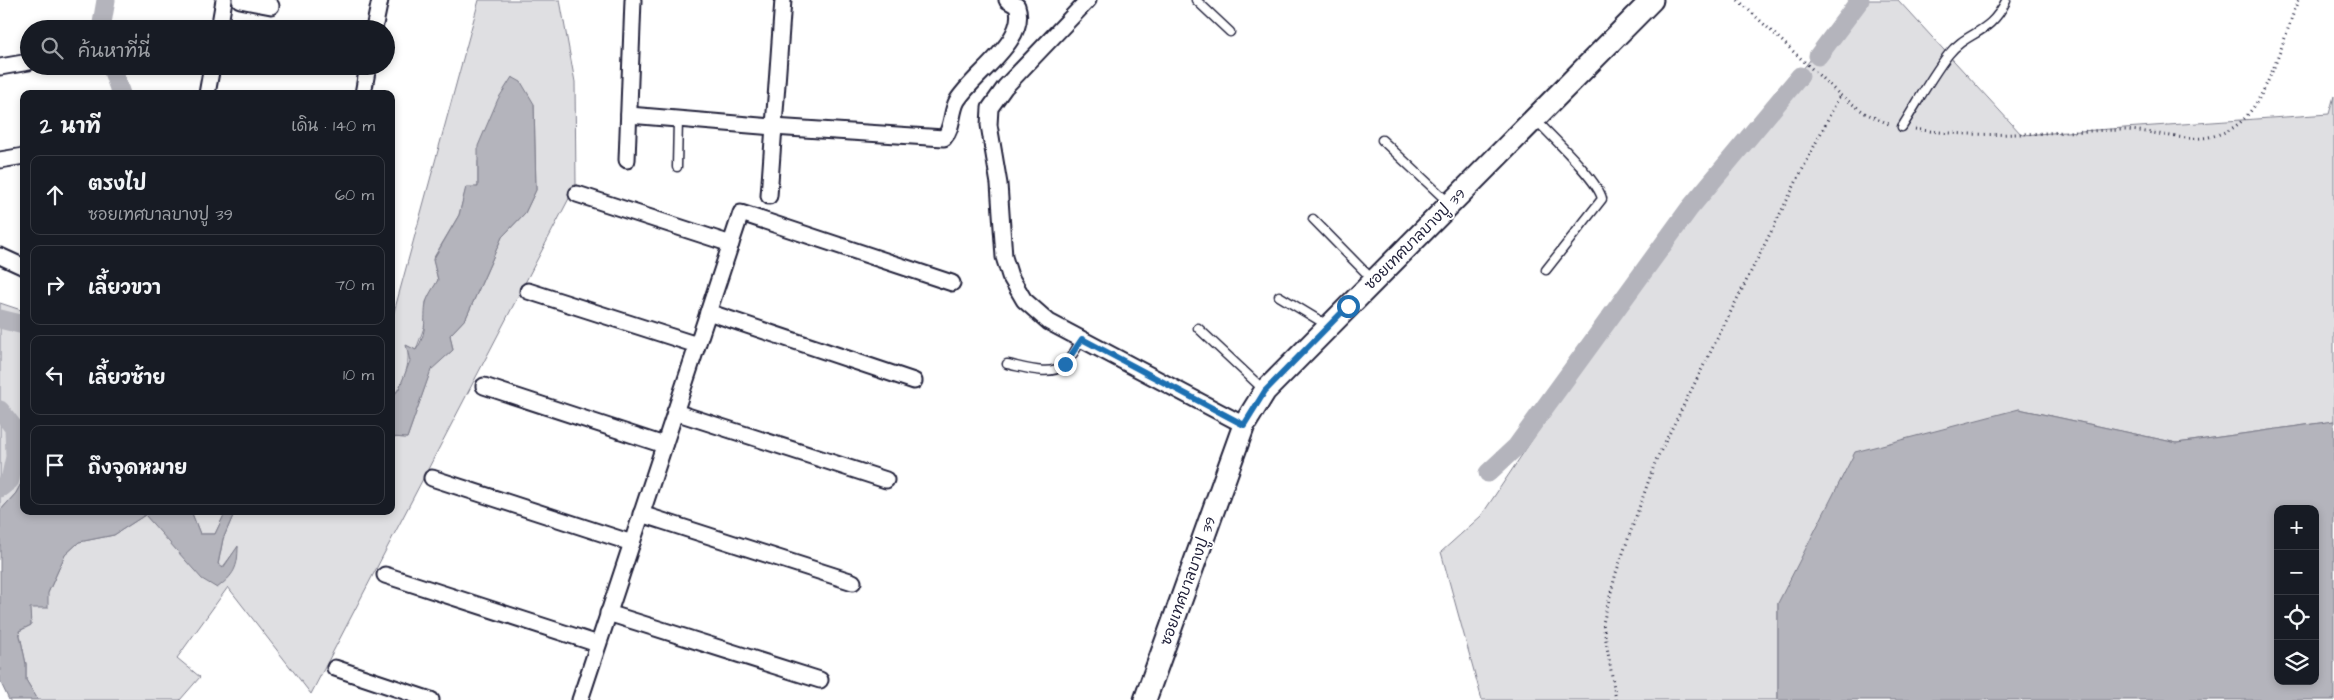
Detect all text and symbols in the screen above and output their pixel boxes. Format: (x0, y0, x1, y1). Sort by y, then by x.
search box (20, 20, 395, 75)
icon: search (38, 34, 66, 62)
text: ค้นหาที่นี่ (78, 38, 150, 65)
text: 2 นาที (40, 112, 101, 141)
text: เดิน · 140 m (291, 115, 375, 137)
text: ตรงไป (88, 171, 146, 198)
icon: ahead (41, 181, 69, 209)
text: 60 m (335, 184, 374, 206)
street label: ซอยเทศบาลบางปู 39 (1360, 184, 1471, 295)
text: ซอยเทศบาลบางปู 39 (88, 204, 233, 226)
icon: right (41, 271, 69, 299)
text: 70 m (335, 274, 374, 296)
text: เลี้ยวขวา (88, 275, 161, 302)
route start (1337, 295, 1360, 318)
route end (1054, 353, 1077, 376)
icon: left (41, 361, 69, 389)
text: 10 m (343, 364, 374, 386)
text: เลี้ยวซ้าย (88, 365, 165, 392)
icon: arrive (41, 451, 69, 479)
text: ถึงจุดหมาย (88, 455, 187, 482)
map controls (2274, 505, 2319, 685)
button: + (2274, 505, 2319, 550)
street label: ซอยเทศบาลบางปู 39 (1155, 514, 1222, 649)
button: − (2274, 550, 2319, 595)
button: locate (2274, 595, 2319, 640)
button: layers (2274, 640, 2319, 685)

